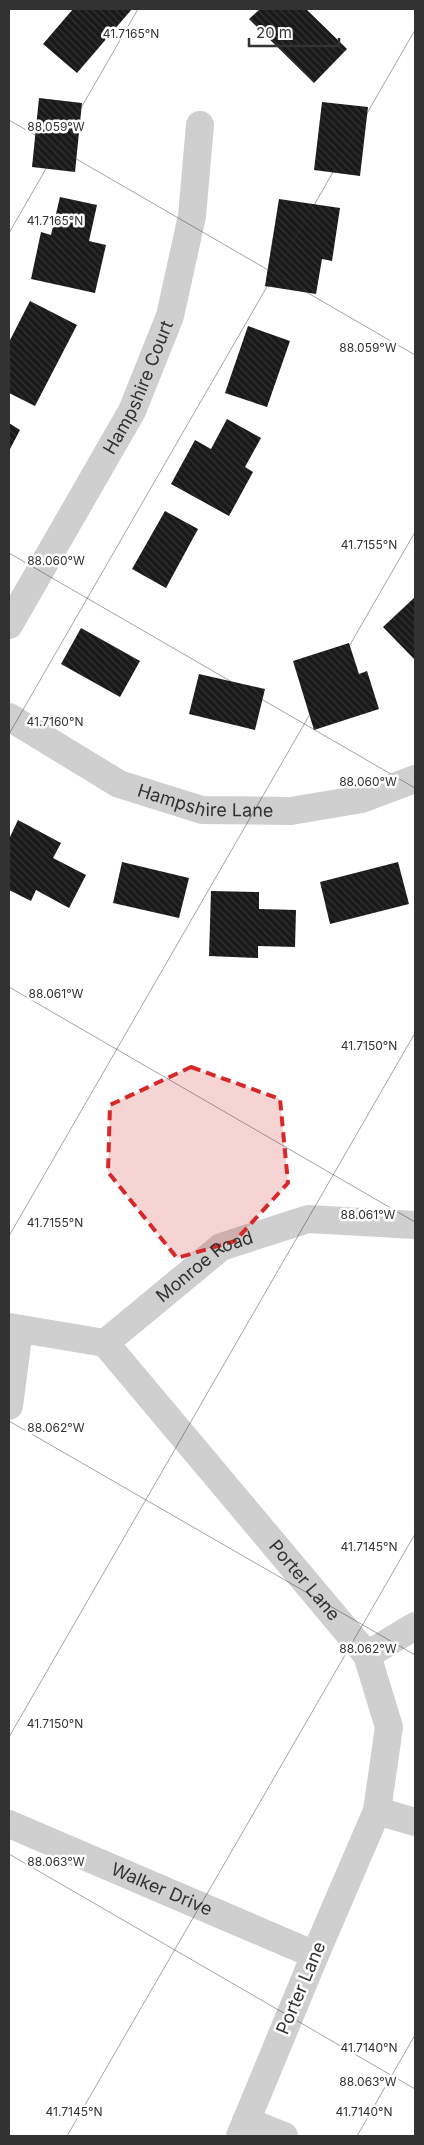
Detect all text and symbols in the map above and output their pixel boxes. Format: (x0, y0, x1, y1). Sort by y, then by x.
scale bar (249, 15, 339, 47)
text: 20 m (256, 23, 292, 42)
text: 41.7165°N (103, 26, 159, 41)
text: 88.059°W (27, 119, 85, 134)
text: 41.7165°N (27, 213, 83, 228)
street label: Hampshire Court (99, 317, 177, 458)
text: 88.059°W (339, 340, 397, 355)
text: 41.7155°N (341, 537, 397, 552)
text: 88.060°W (27, 553, 85, 568)
text: 41.7160°N (27, 714, 83, 729)
text: 88.060°W (339, 774, 397, 789)
street label: Hampshire Lane (135, 779, 274, 821)
text: 88.061°W (29, 986, 84, 1001)
text: 41.7150°N (341, 1038, 397, 1053)
text: 88.061°W (341, 1207, 396, 1222)
text: 41.7155°N (27, 1215, 83, 1230)
street label: Monroe Road (152, 1226, 256, 1306)
text: 88.062°W (27, 1420, 85, 1435)
street label: Porter Lane (265, 1536, 345, 1625)
text: 41.7145°N (341, 1539, 397, 1554)
text: 88.062°W (339, 1641, 397, 1656)
text: 41.7150°N (27, 1716, 83, 1731)
text: 88.063°W (27, 1854, 85, 1869)
street label: Walker Drive (108, 1858, 215, 1920)
street label: Porter Lane (272, 1938, 329, 2037)
text: 41.7140°N (340, 2040, 398, 2055)
text: 88.063°W (339, 2074, 397, 2089)
text: 41.7145°N (46, 2104, 102, 2119)
text: 41.7140°N (335, 2104, 393, 2119)

